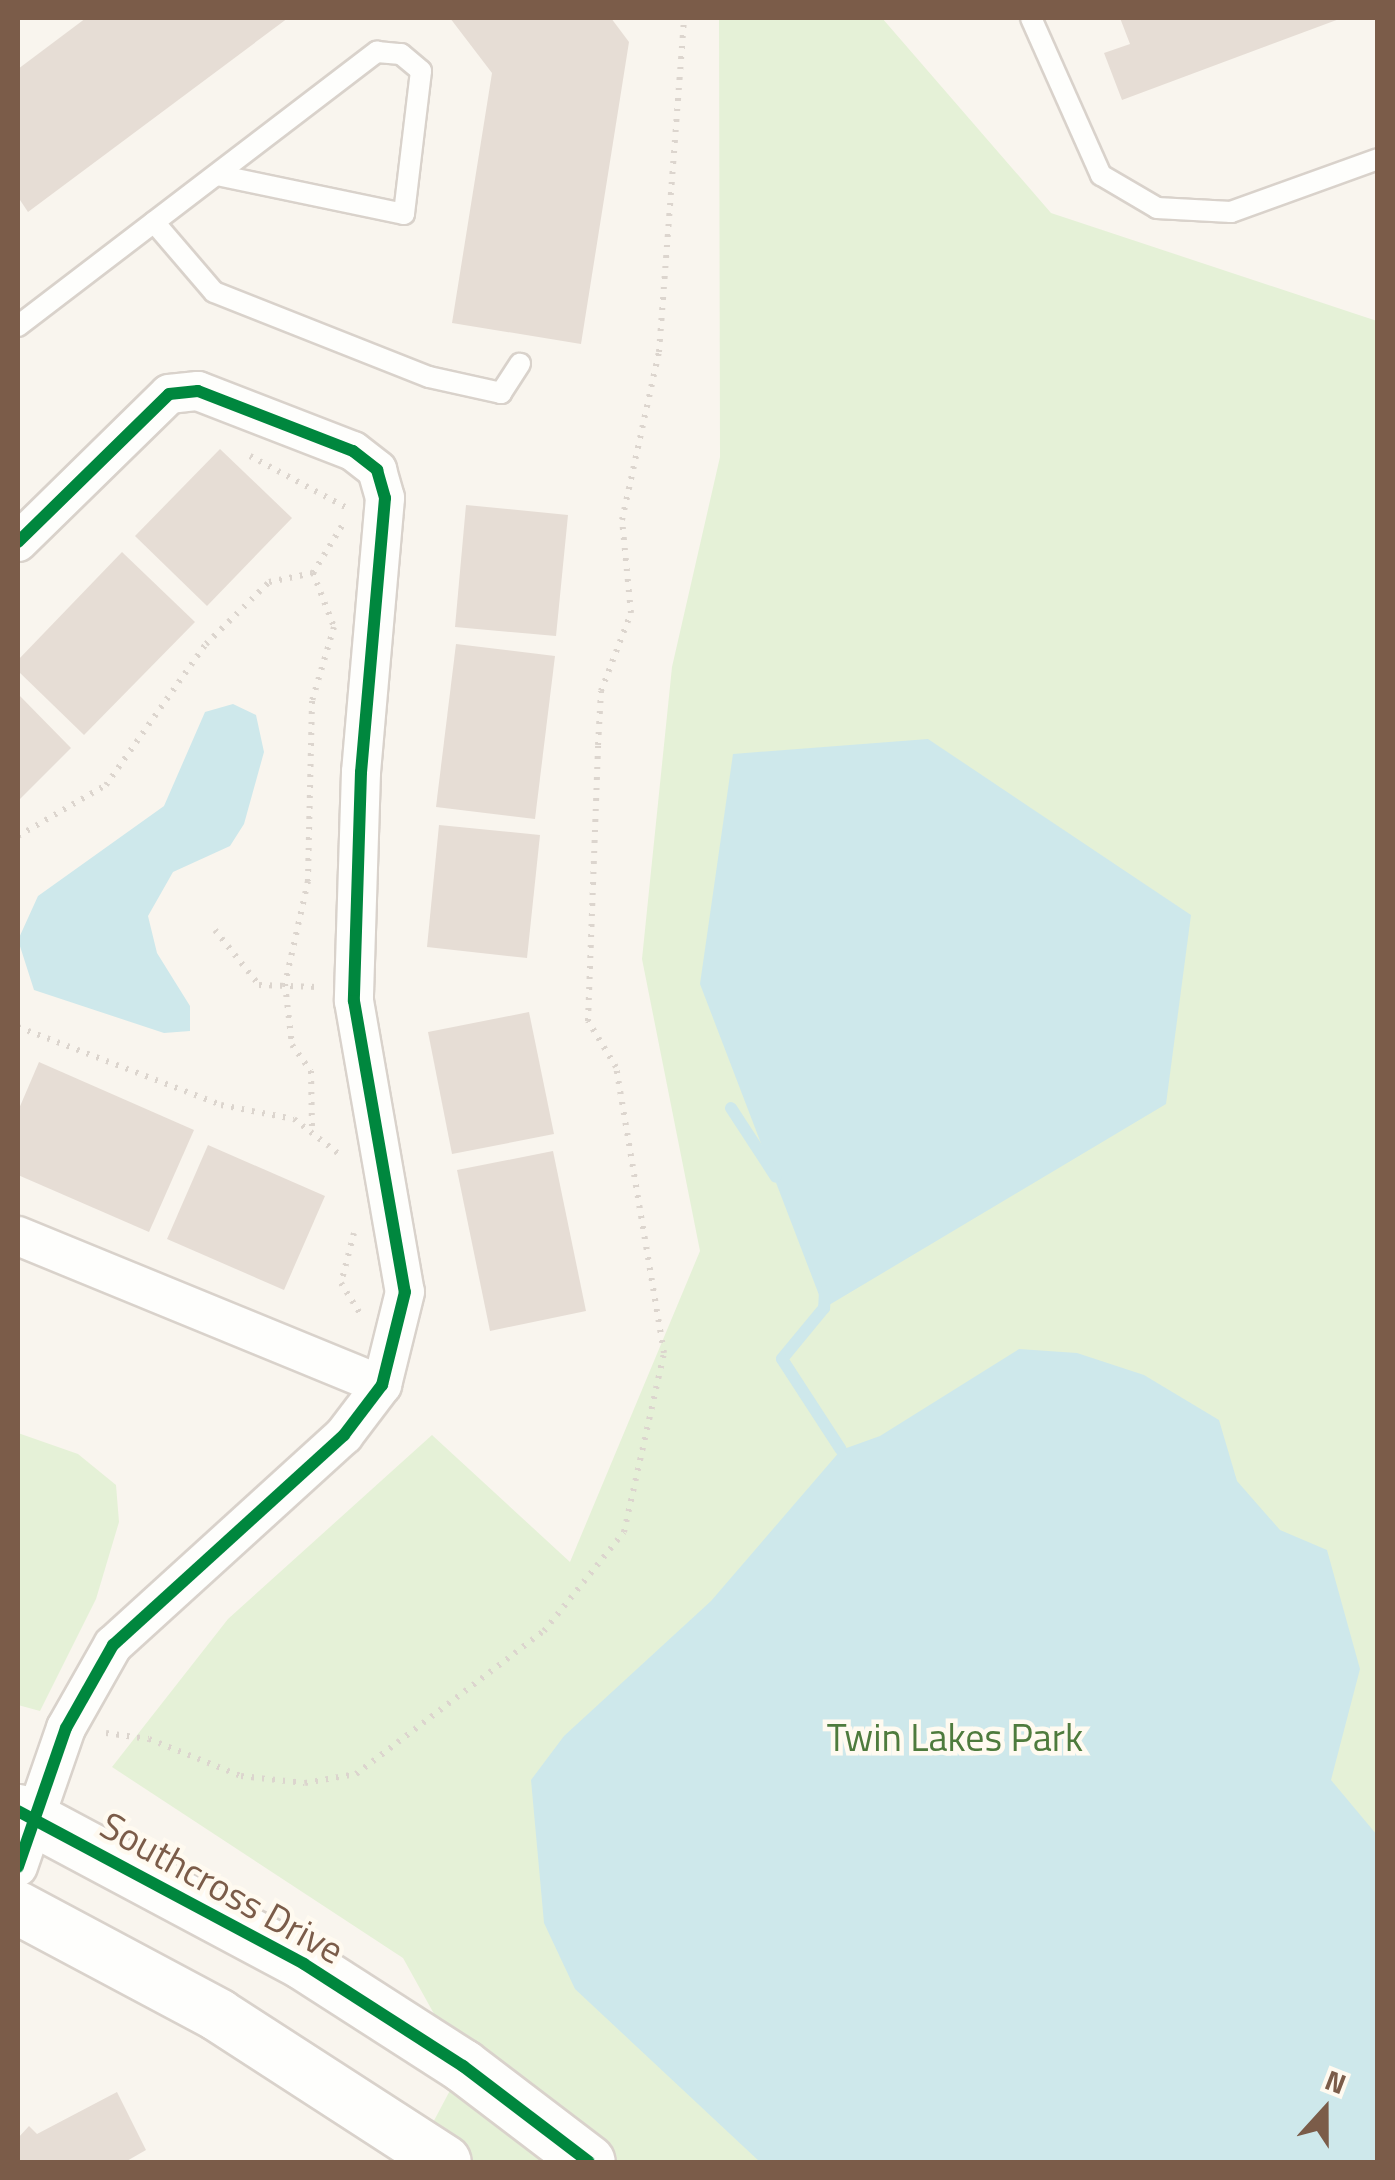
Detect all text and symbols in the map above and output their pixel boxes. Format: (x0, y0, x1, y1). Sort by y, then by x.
park label: Twin Lakes Park (827, 1715, 1083, 1761)
street label: Southcross Drive (93, 1802, 351, 1974)
text: N (1319, 2058, 1353, 2105)
north arrow (1275, 2060, 1375, 2160)

